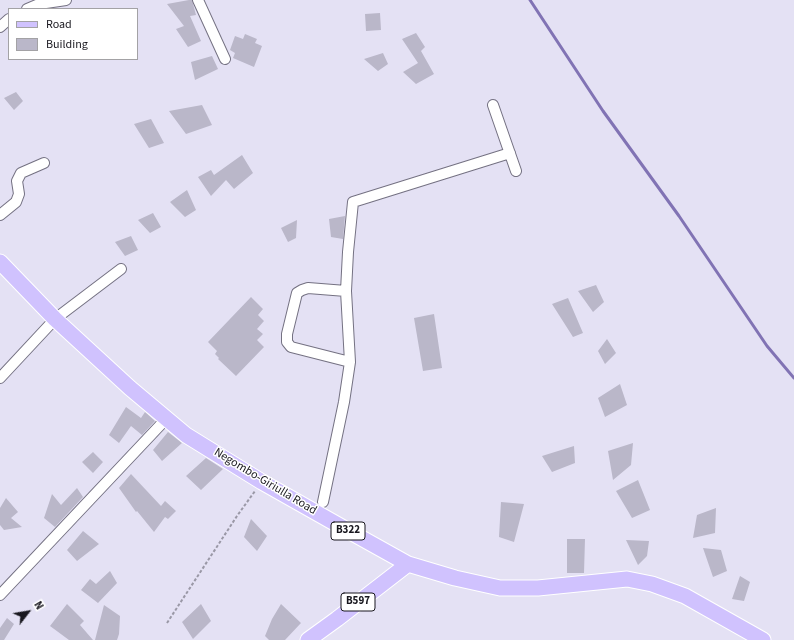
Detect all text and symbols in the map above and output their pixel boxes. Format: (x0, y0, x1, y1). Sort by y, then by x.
legend (8, 8, 138, 60)
text: Road (46, 16, 72, 33)
text: Building (46, 36, 88, 53)
street label: Negombo-Giriulla Road (211, 446, 319, 518)
road number: B322 (331, 522, 365, 540)
north arrow (8, 592, 48, 632)
road number: B597 (341, 593, 375, 611)
text: N (30, 599, 47, 613)

